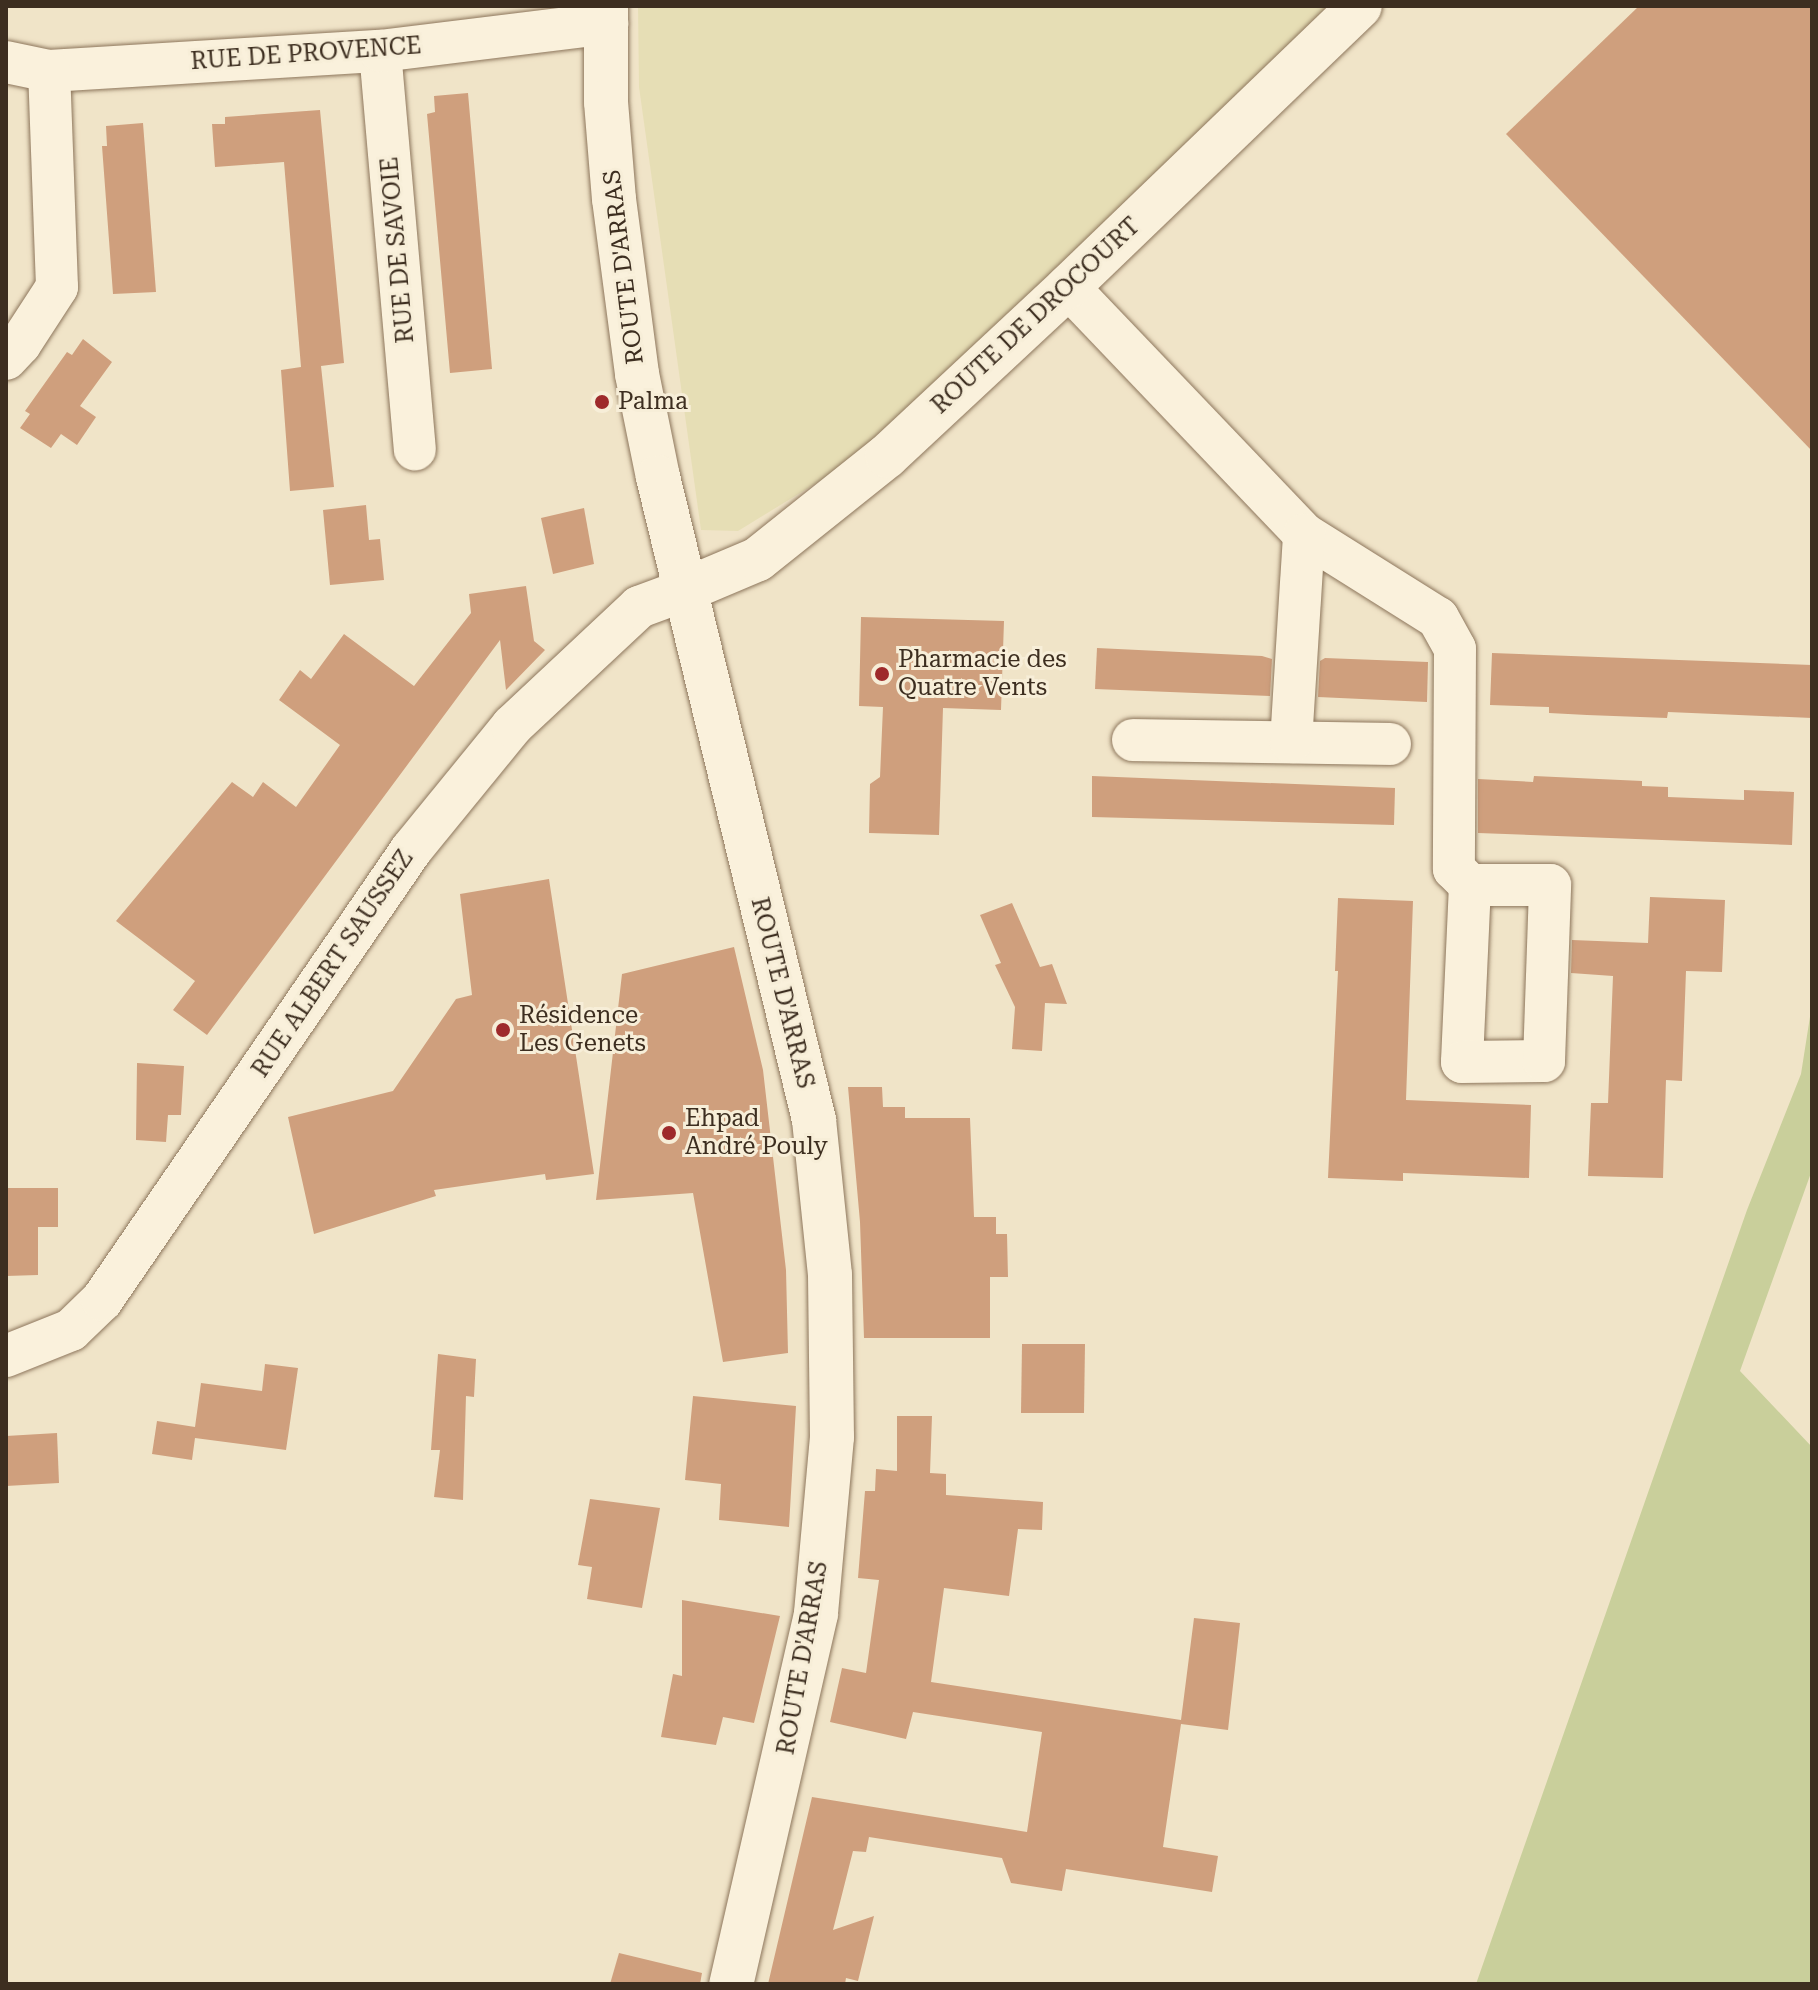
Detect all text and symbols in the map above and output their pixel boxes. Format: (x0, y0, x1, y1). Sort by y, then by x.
street label: RUE DE PROVENCE (190, 32, 422, 76)
street label: RUE DE SAVOIE (376, 156, 420, 344)
street label: ROUTE D'ARRAS (598, 168, 650, 366)
street label: ROUTE DE DROCOURT (926, 212, 1146, 420)
place label: Palma (618, 388, 688, 416)
marker: Palma (593, 393, 611, 411)
place label: Pharmacie des Quatre Vents (898, 646, 1067, 702)
marker: Pharmacie des Quatre Vents (873, 665, 891, 683)
street label: RUE ALBERT SAUSSEZ (246, 845, 420, 1083)
street label: ROUTE D'ARRAS (744, 894, 820, 1092)
place label: Résidence Les Genets (519, 1002, 646, 1058)
marker: Résidence Les Genets (494, 1021, 512, 1039)
place label: Ehpad André Pouly (685, 1105, 828, 1161)
marker: Ehpad André Pouly (660, 1124, 678, 1142)
street label: ROUTE D'ARRAS (772, 1559, 834, 1757)

